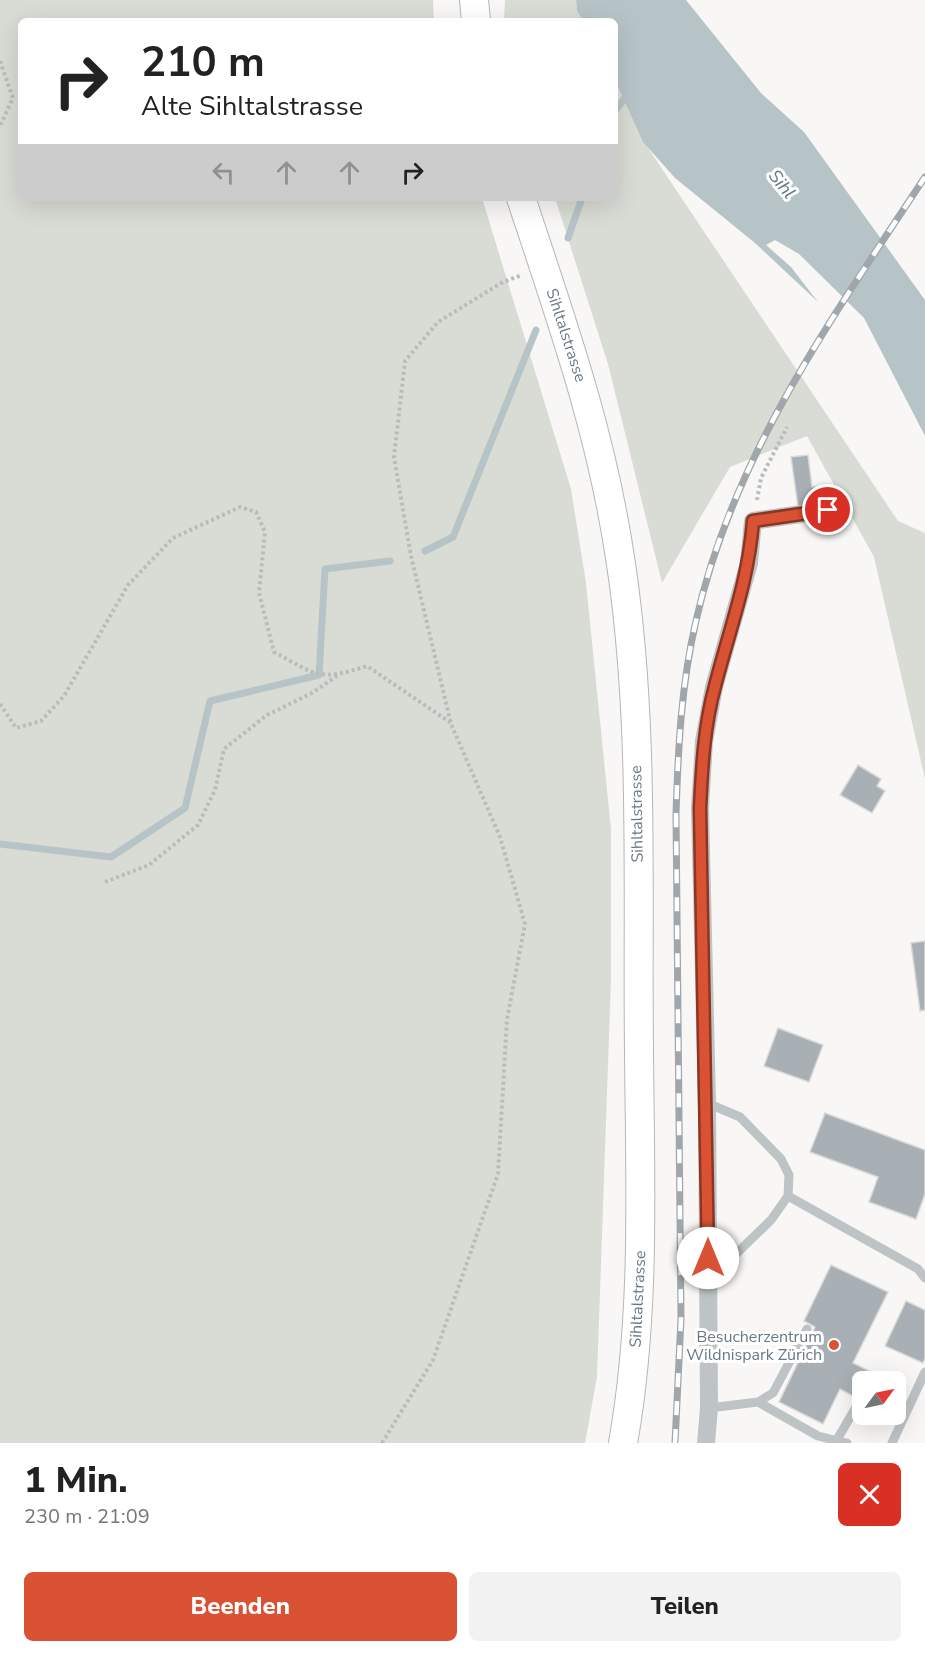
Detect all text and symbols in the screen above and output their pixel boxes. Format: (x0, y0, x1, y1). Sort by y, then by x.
text: 210 m (141, 34, 265, 91)
icon: right (42, 42, 120, 120)
text: Alte Sihltalstrasse (141, 88, 363, 125)
icon: left (207, 156, 240, 189)
icon: ahead (270, 156, 303, 189)
icon: ahead (333, 156, 366, 189)
icon: right (396, 156, 429, 189)
water label: Sihl (763, 164, 801, 204)
street label: Sihltalstrasse (541, 286, 592, 385)
pin (802, 484, 853, 535)
icon: arrive (811, 493, 844, 526)
street label: Sihltalstrasse (625, 765, 649, 863)
position arrow (676, 1226, 740, 1290)
street label: Sihltalstrasse (624, 1250, 652, 1348)
place label: Besucherzentrum Wildnispark Zürich (686, 1326, 822, 1366)
marker: Besucherzentrum Wildnispark Zürich (827, 1338, 841, 1352)
north arrow (852, 1371, 906, 1425)
map controls (852, 1371, 906, 1425)
text: 1 Min. (24, 1456, 128, 1505)
button: close (838, 1463, 901, 1526)
text: 230 m · 21:09 (24, 1503, 150, 1530)
button: Beenden (24, 1572, 457, 1641)
button: Teilen (469, 1572, 901, 1641)

